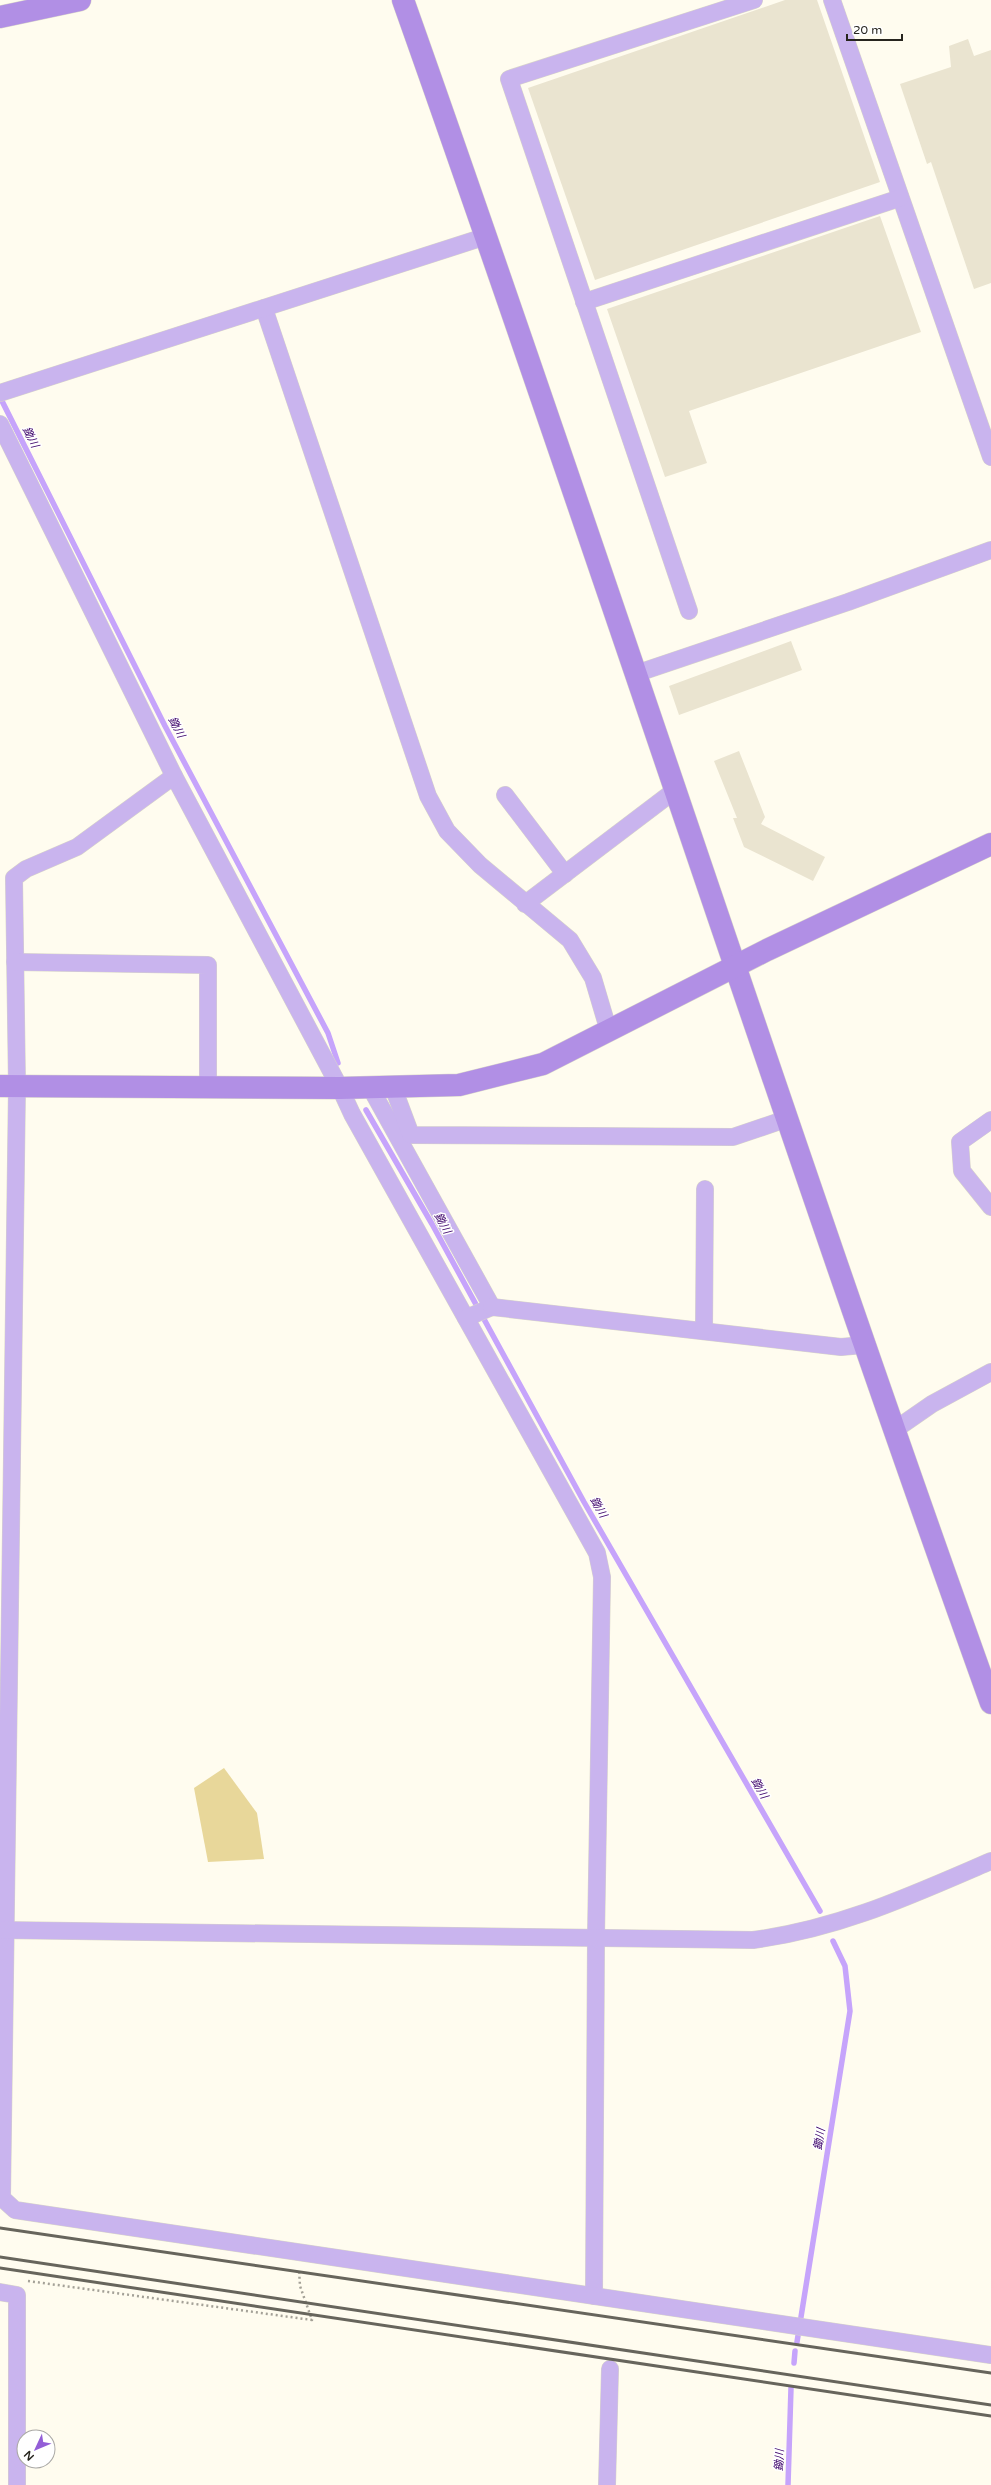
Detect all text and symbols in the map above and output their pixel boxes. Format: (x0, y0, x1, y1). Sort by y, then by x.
scale bar (847, 16, 902, 42)
text: 20 m (853, 23, 882, 37)
water label: 鋤川 (20, 424, 42, 451)
water label: 鋤川 (166, 714, 188, 741)
water label: 鋤川 (432, 1210, 454, 1237)
water label: 鋤川 (587, 1494, 610, 1521)
water label: 鋤川 (748, 1775, 771, 1802)
water label: 鋤川 (811, 2126, 828, 2151)
north arrow (16, 2429, 56, 2469)
text: N (21, 2448, 37, 2463)
water label: 鋤川 (773, 2448, 786, 2471)

